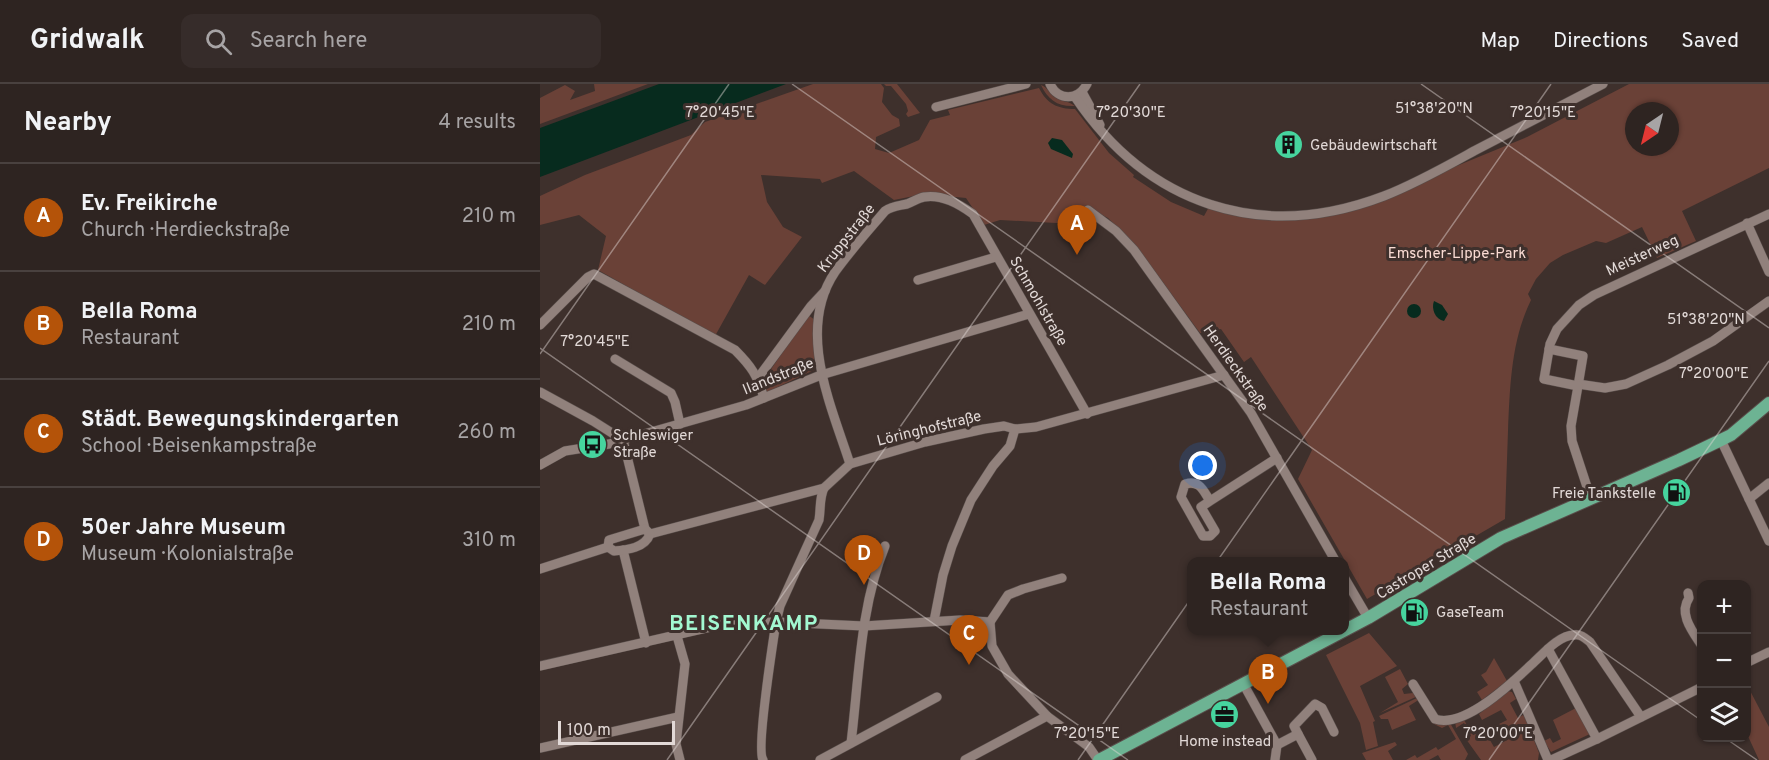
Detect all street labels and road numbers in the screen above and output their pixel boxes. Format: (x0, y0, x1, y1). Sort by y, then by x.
street label: Kruppstraße (814, 201, 880, 277)
street label: Meisterweg (1603, 231, 1682, 281)
street label: Schmohlstraße (1004, 254, 1071, 350)
street label: Herdieckstraße (1198, 322, 1272, 416)
street label: Ilandstraße (740, 355, 817, 400)
street label: Löringhofstraße (875, 407, 983, 452)
street label: Castroper Straße (1373, 530, 1480, 605)

